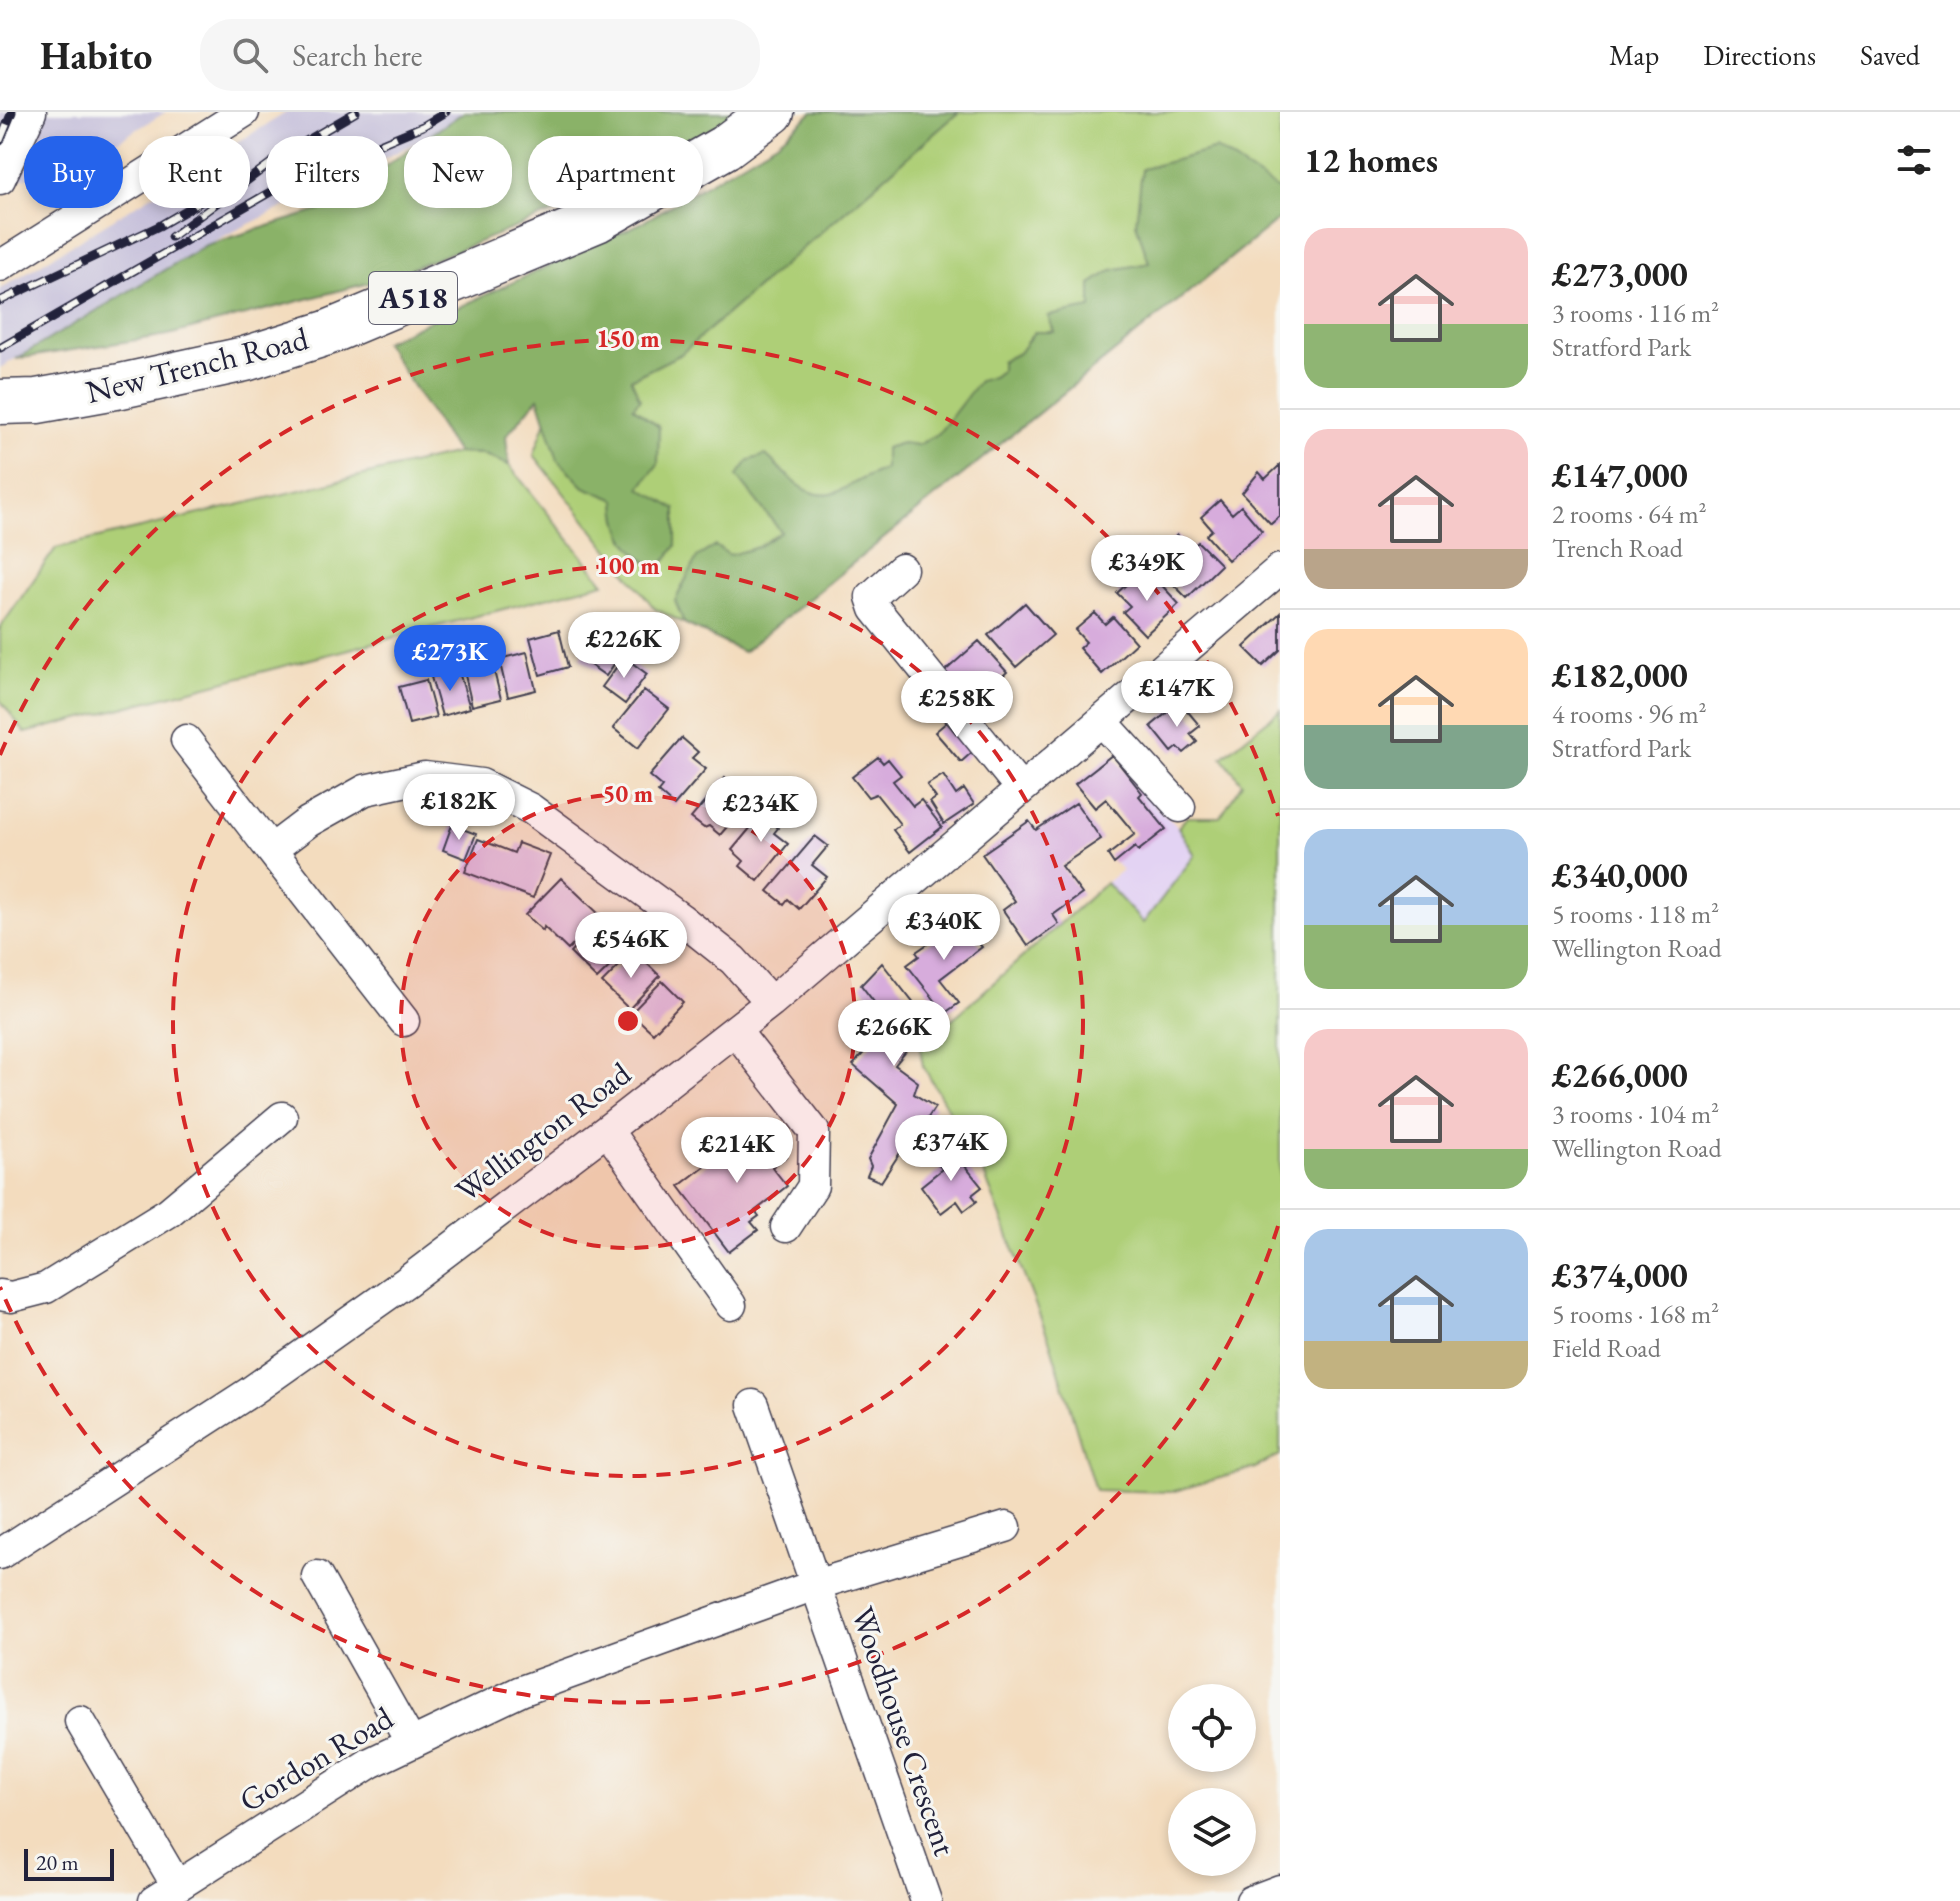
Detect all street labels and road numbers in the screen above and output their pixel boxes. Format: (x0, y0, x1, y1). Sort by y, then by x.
road number: A518 (369, 272, 457, 324)
street label: New Trench Road (82, 317, 313, 413)
street label: Wellington Road (447, 1052, 640, 1212)
street label: Woodhouse Crescent (842, 1601, 966, 1861)
street label: Gordon Road (231, 1696, 401, 1821)

